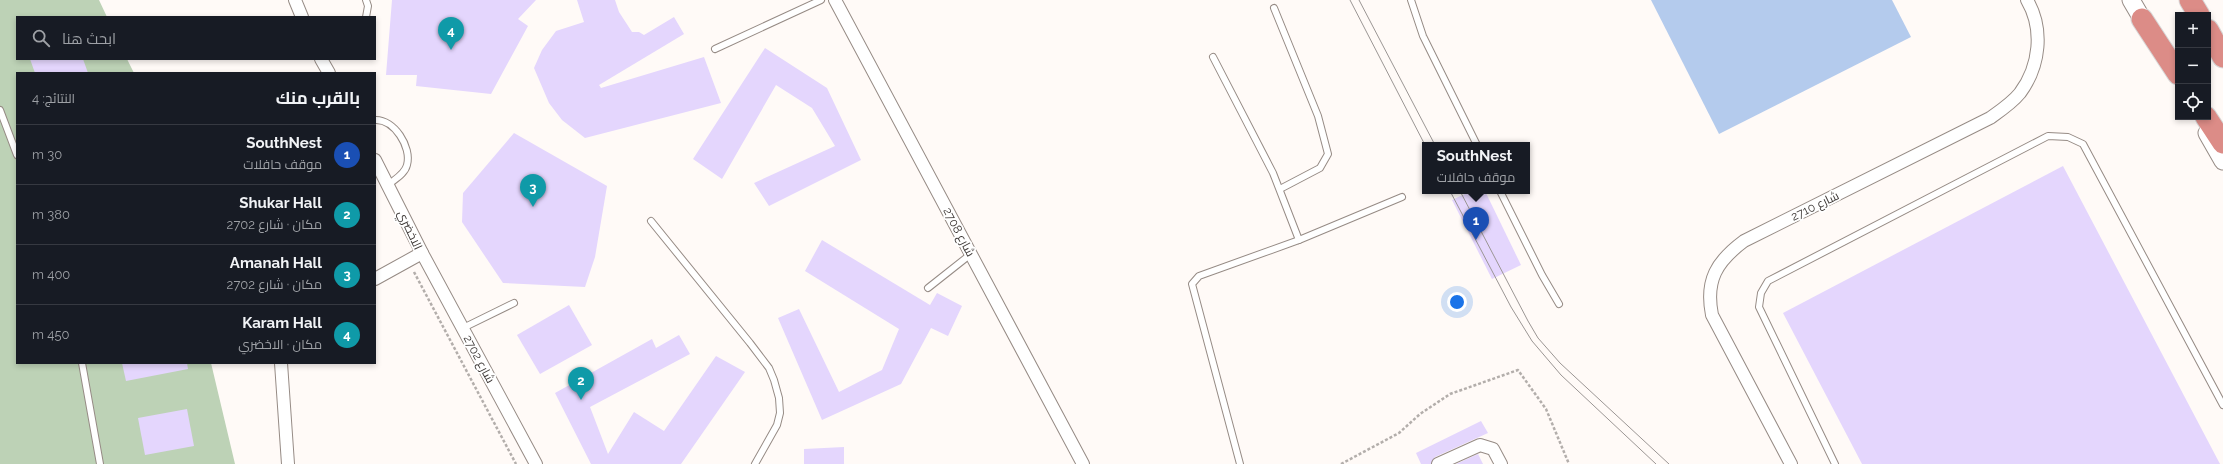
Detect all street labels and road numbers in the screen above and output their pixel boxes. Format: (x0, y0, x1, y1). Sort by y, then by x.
street label: شارع 2710 (1789, 188, 1842, 224)
street label: شارع 2708 (939, 205, 978, 259)
street label: الاخضري (392, 208, 425, 253)
street label: شارع 2702 (460, 333, 498, 386)

